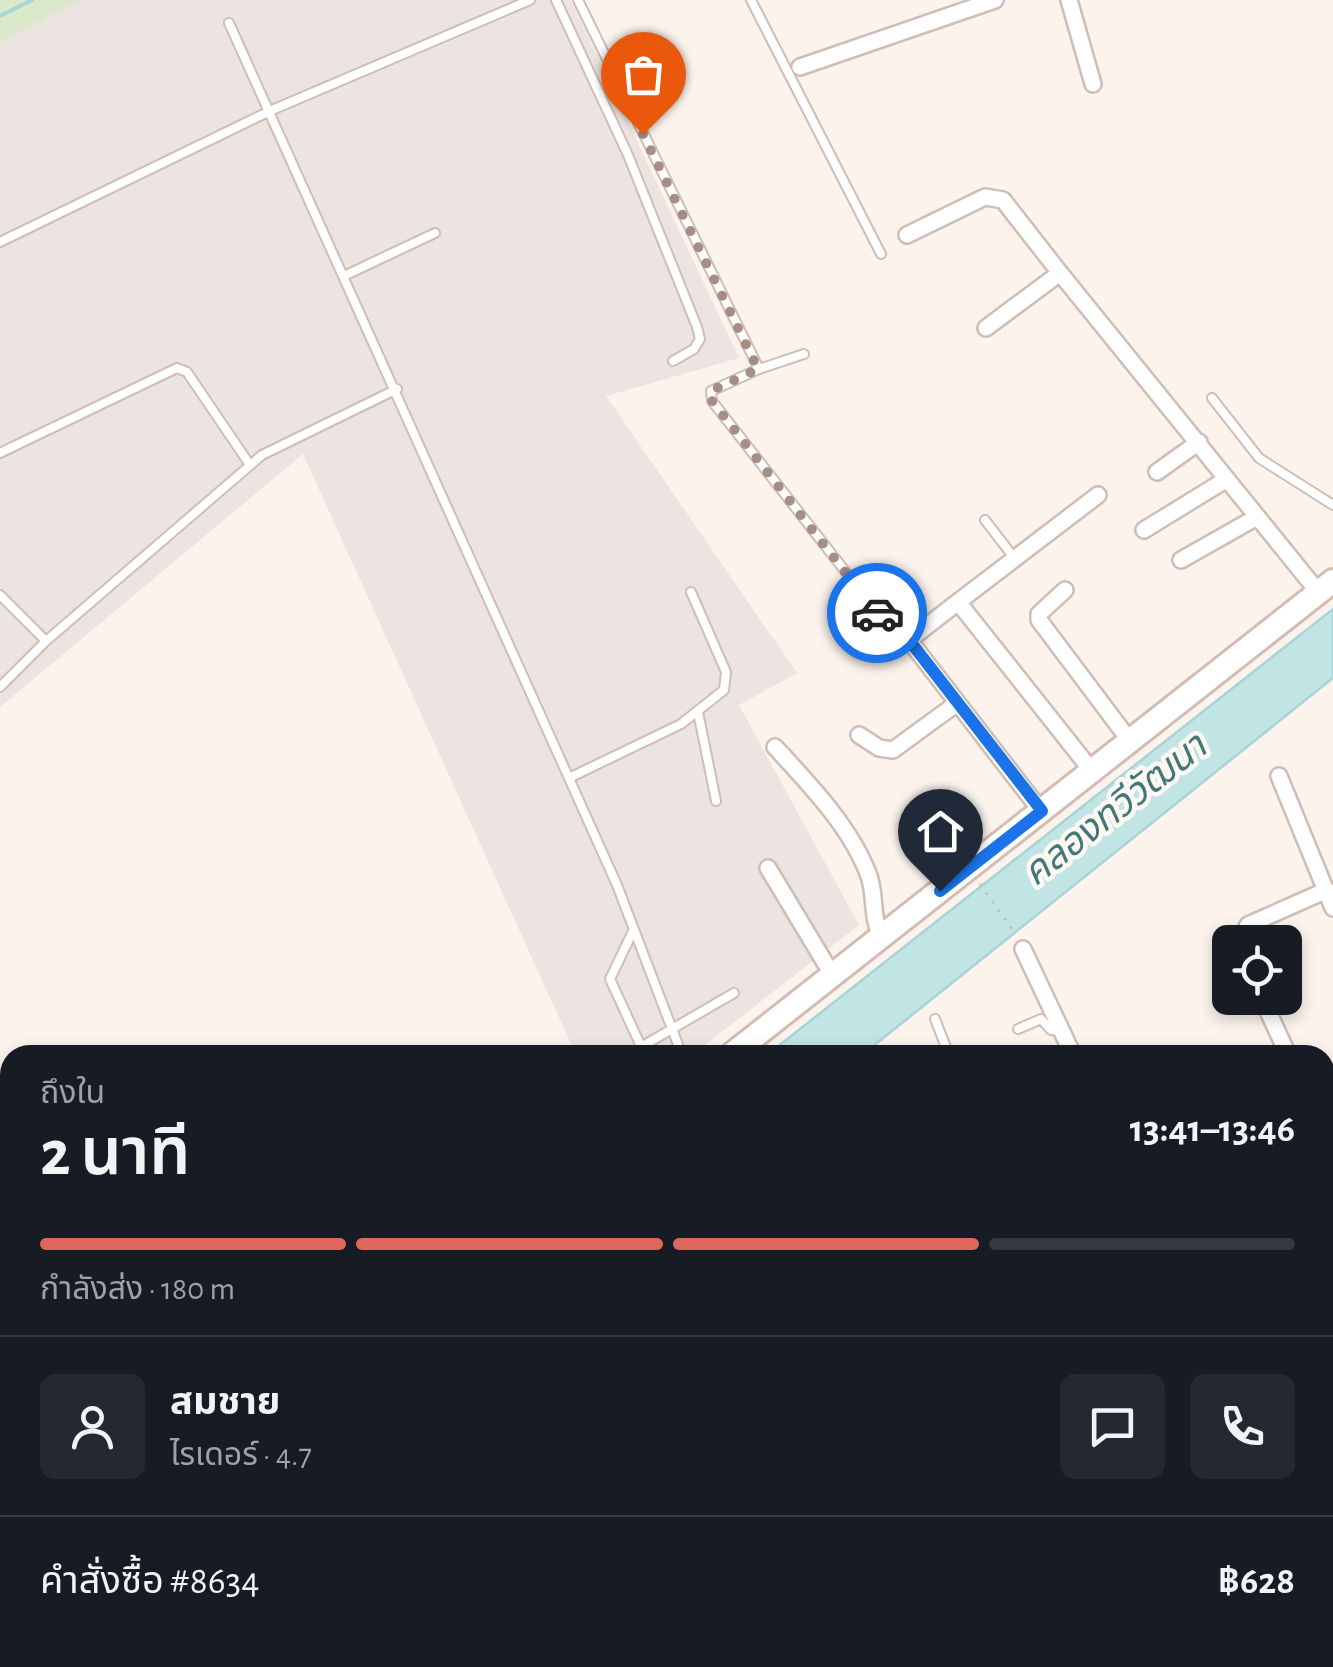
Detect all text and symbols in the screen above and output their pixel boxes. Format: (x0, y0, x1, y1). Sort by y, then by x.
pin (601, 32, 686, 135)
icon: bag (616, 47, 671, 102)
courier (827, 563, 927, 663)
icon: car (850, 586, 905, 641)
water label: คลองทวีวัฒนา (1017, 727, 1215, 894)
pin (898, 789, 983, 892)
icon: home (913, 804, 968, 859)
map controls (1212, 925, 1302, 1015)
button: locate (1212, 925, 1302, 1015)
text: ถึงใน (40, 1077, 105, 1109)
text: 13:41–13:46 (1130, 1111, 1295, 1149)
text: 2 นาที (40, 1122, 190, 1187)
text: กำลังส่ง · 180 m (40, 1273, 235, 1305)
button: person (40, 1374, 145, 1479)
button: chat (1060, 1374, 1165, 1479)
button: phone (1190, 1374, 1295, 1479)
text: สมชาย (170, 1384, 280, 1422)
text: ไรเดอร์ · 4.7 (170, 1439, 312, 1471)
text: คำสั่งซื้อ #8634 (40, 1563, 260, 1601)
text: ฿628 (1218, 1563, 1295, 1601)

